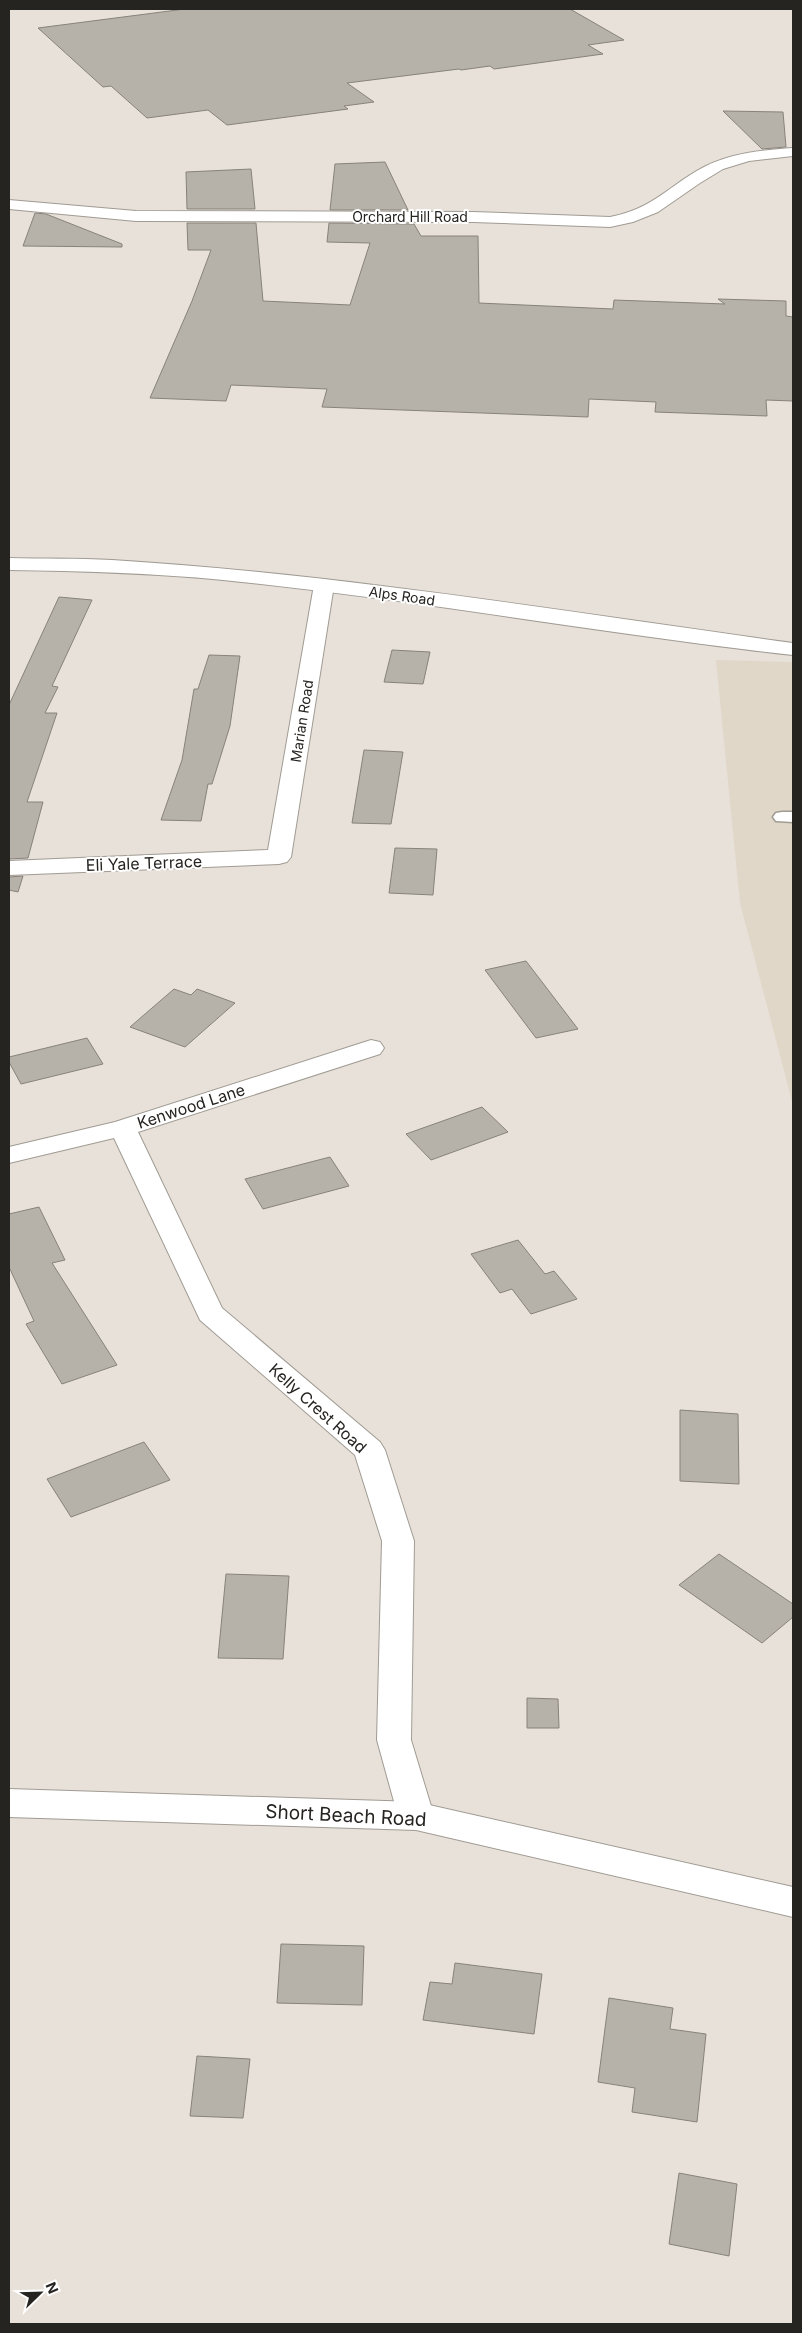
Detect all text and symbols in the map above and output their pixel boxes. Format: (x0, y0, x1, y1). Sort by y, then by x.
street label: Orchard Hill Road (352, 208, 468, 225)
street label: Alps Road (368, 582, 436, 609)
street label: Marian Road (287, 678, 316, 763)
street label: Eli Yale Terrace (85, 851, 203, 875)
street label: Kenwood Lane (135, 1079, 247, 1133)
street label: Kelly Crest Road (265, 1359, 371, 1457)
street label: Short Beach Road (265, 1800, 427, 1831)
north arrow (15, 2268, 65, 2318)
text: N (43, 2279, 62, 2296)

